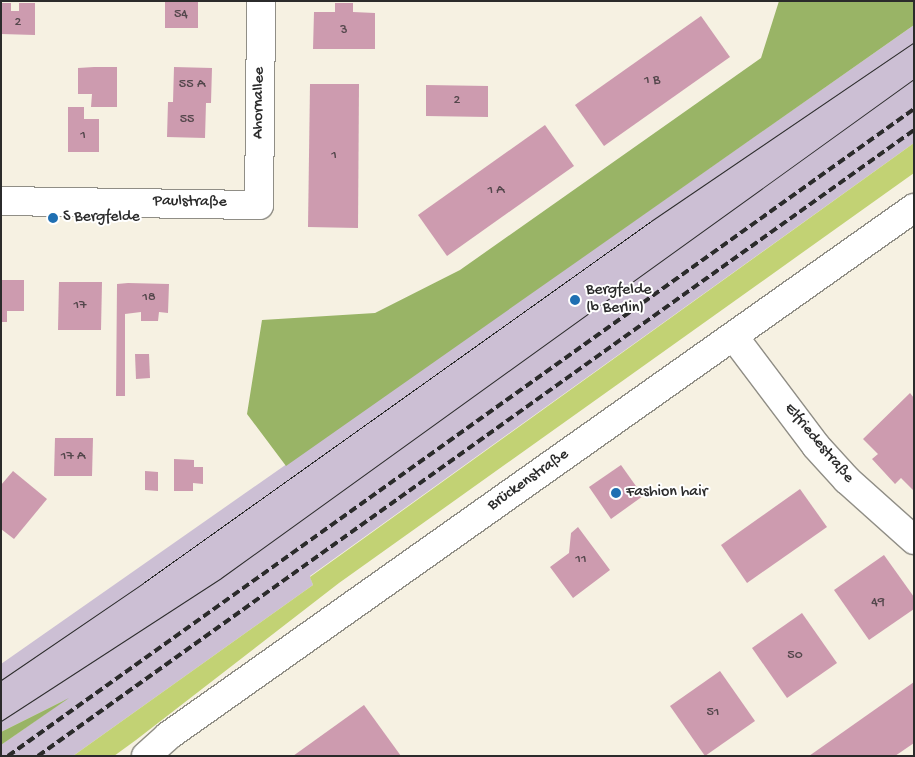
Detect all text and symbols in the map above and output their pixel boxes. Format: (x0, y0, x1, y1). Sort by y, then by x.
house number: 54 (174, 7, 188, 23)
house number: 2 (15, 15, 21, 31)
house number: 3 (340, 23, 348, 39)
street label: Ahornallee (250, 67, 270, 139)
house number: 1 B (644, 73, 660, 89)
house number: 55 A (179, 77, 205, 93)
house number: 2 (454, 93, 460, 109)
house number: 55 (180, 112, 194, 128)
house number: 1 (80, 128, 86, 144)
house number: 1 (331, 148, 337, 164)
house number: 1 A (487, 183, 505, 199)
street label: Paulstraße (153, 193, 227, 213)
place label: S Bergfelde (63, 208, 140, 228)
marker: S Bergfelde (47, 212, 59, 224)
place label: Bergfelde (b Berlin) (586, 281, 652, 319)
house number: 18 (142, 290, 156, 306)
marker: Bergfelde (b Berlin) (568, 293, 582, 307)
house number: 17 (74, 298, 86, 314)
street label: Elfriedestraße (779, 400, 857, 488)
street label: Brückenstraße (485, 446, 573, 516)
house number: 17 A (61, 449, 85, 465)
place label: Fashion hair (626, 483, 707, 503)
marker: Fashion hair (610, 487, 622, 499)
house number: 11 (575, 552, 587, 568)
house number: 49 (871, 595, 885, 611)
house number: 50 (787, 648, 803, 664)
house number: 51 (706, 705, 720, 721)

